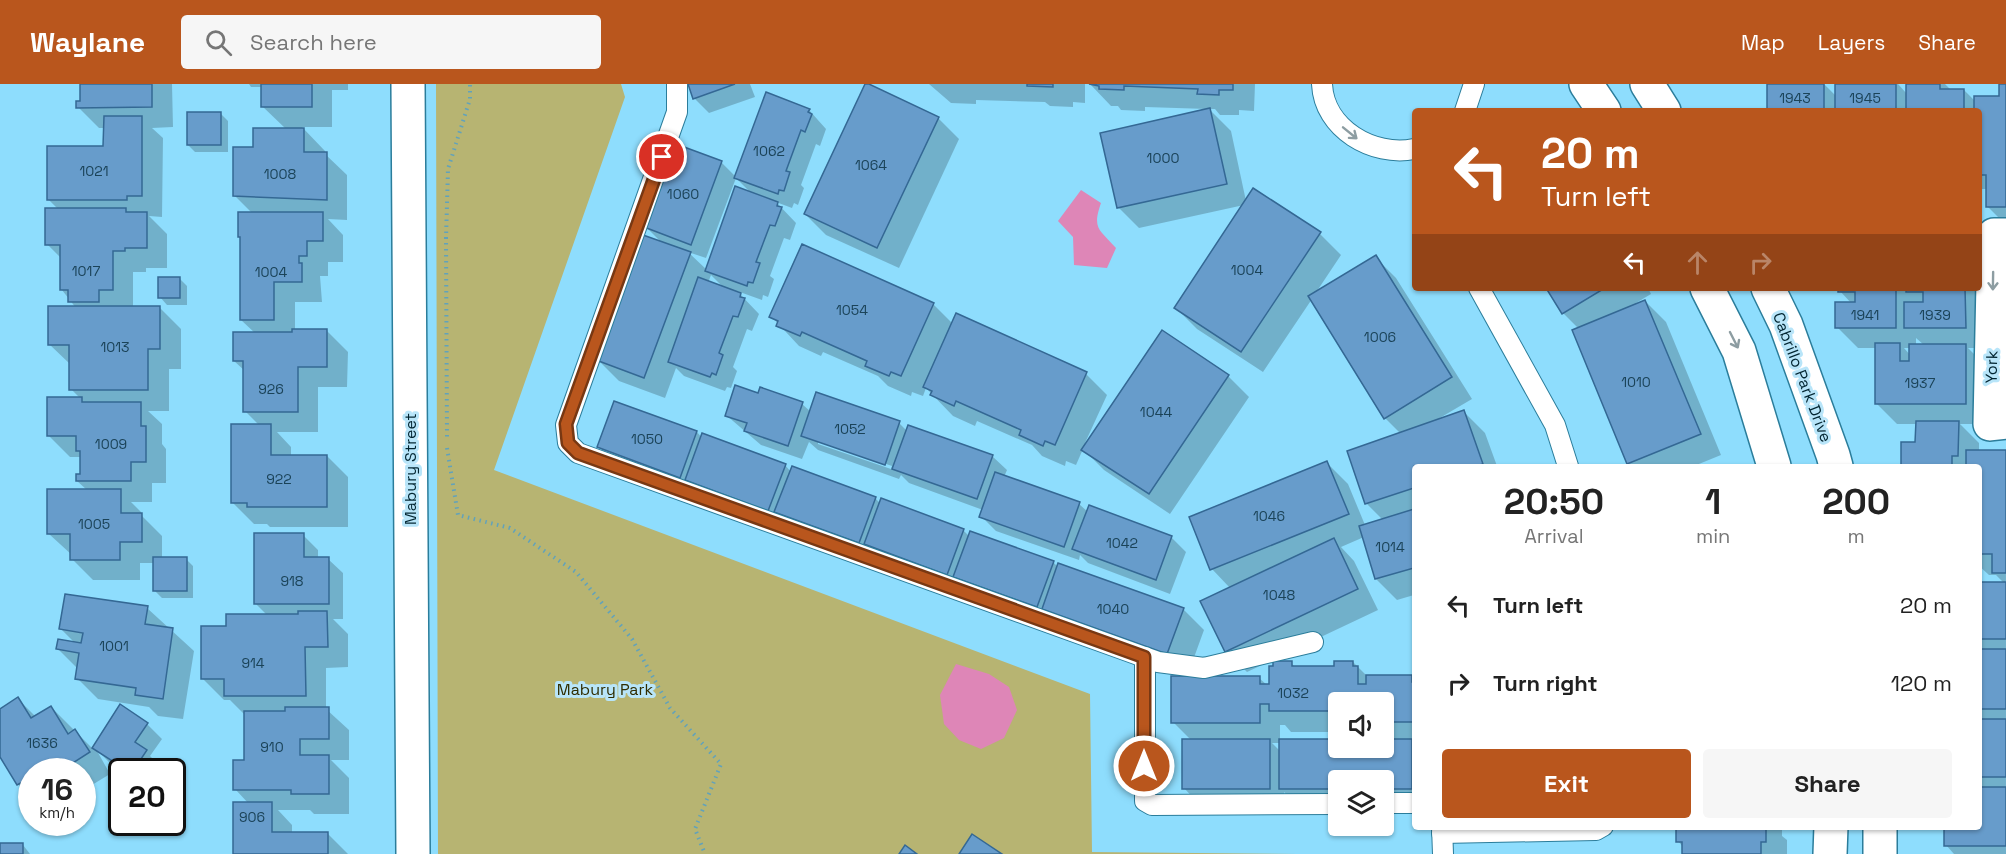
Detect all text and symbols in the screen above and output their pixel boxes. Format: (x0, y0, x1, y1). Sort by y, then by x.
search box (181, 15, 601, 69)
text: Waylane (30, 24, 145, 60)
icon: search (202, 26, 235, 59)
text: Search here (250, 28, 377, 56)
text: Map (1741, 29, 1785, 56)
text: Layers (1818, 29, 1885, 56)
text: Share (1918, 29, 1976, 56)
house number: 1943 (1779, 89, 1811, 107)
house number: 1945 (1849, 89, 1881, 107)
one-way arrow (1342, 126, 1358, 139)
text: 20 m (1541, 127, 1640, 180)
pin (636, 131, 687, 182)
icon: left (1442, 132, 1520, 210)
icon: arrive (645, 140, 678, 173)
house number: 1062 (753, 142, 785, 160)
house number: 1000 (1147, 149, 1179, 167)
house number: 1064 (855, 156, 887, 174)
house number: 1021 (79, 162, 109, 180)
house number: 1008 (264, 165, 297, 183)
text: Turn left (1541, 179, 1651, 214)
house number: 1060 (667, 185, 699, 203)
icon: left (1618, 246, 1651, 279)
icon: ahead (1681, 246, 1714, 279)
icon: right (1744, 246, 1777, 279)
house number: 1004 (1231, 261, 1264, 279)
house number: 1017 (72, 262, 100, 280)
house number: 1004 (255, 263, 288, 281)
one-way arrow (1987, 270, 1999, 290)
house number: 1054 (836, 301, 868, 319)
house number: 1941 (1851, 306, 1879, 324)
house number: 1939 (1919, 306, 1951, 324)
street label: Cabrillo Park Drive (1768, 309, 1837, 445)
house number: 1006 (1364, 328, 1396, 346)
one-way arrow (1728, 331, 1740, 348)
house number: 1013 (100, 338, 130, 356)
street label: York (1981, 350, 2002, 384)
house number: 1010 (1621, 373, 1651, 391)
house number: 1937 (1905, 374, 1935, 392)
house number: 926 (258, 380, 284, 398)
house number: 1044 (1140, 403, 1172, 421)
street label: Mabury Street (400, 413, 421, 525)
house number: 1052 (834, 420, 866, 438)
house number: 1050 (631, 430, 663, 448)
house number: 1009 (95, 435, 127, 453)
house number: 922 (266, 470, 292, 488)
text: 20:50 (1504, 479, 1604, 525)
text: 1 (1705, 479, 1721, 525)
text: 200 (1822, 479, 1890, 525)
house number: 1046 (1253, 507, 1285, 525)
house number: 1005 (78, 515, 110, 533)
text: Arrival (1524, 523, 1584, 549)
text: min (1696, 523, 1730, 549)
text: m (1848, 523, 1865, 549)
house number: 1042 (1106, 534, 1138, 552)
house number: 1014 (1375, 538, 1405, 556)
house number: 918 (280, 572, 304, 590)
house number: 1048 (1263, 586, 1295, 604)
icon: left (1442, 589, 1475, 622)
text: Turn left (1493, 591, 1583, 619)
text: 20 m (1900, 591, 1952, 619)
house number: 1040 (1097, 600, 1129, 618)
house number: 1001 (99, 637, 129, 655)
house number: 914 (241, 654, 265, 672)
icon: right (1442, 667, 1475, 700)
text: Turn right (1493, 669, 1598, 697)
text: 120 m (1891, 669, 1952, 697)
park label: Mabury Park (557, 679, 654, 700)
house number: 1032 (1277, 684, 1309, 702)
map controls (1328, 692, 1394, 836)
button: sound (1328, 692, 1394, 758)
house number: 1636 (26, 734, 58, 752)
position arrow (1112, 734, 1176, 798)
house number: 910 (260, 738, 284, 756)
button: Exit (1442, 749, 1691, 818)
button: Share (1703, 749, 1952, 818)
speed limit sign: 20 (108, 758, 186, 836)
text: 16 (41, 770, 73, 809)
button: layers (1328, 770, 1394, 836)
text: km/h (39, 803, 75, 822)
house number: 906 (239, 808, 265, 826)

